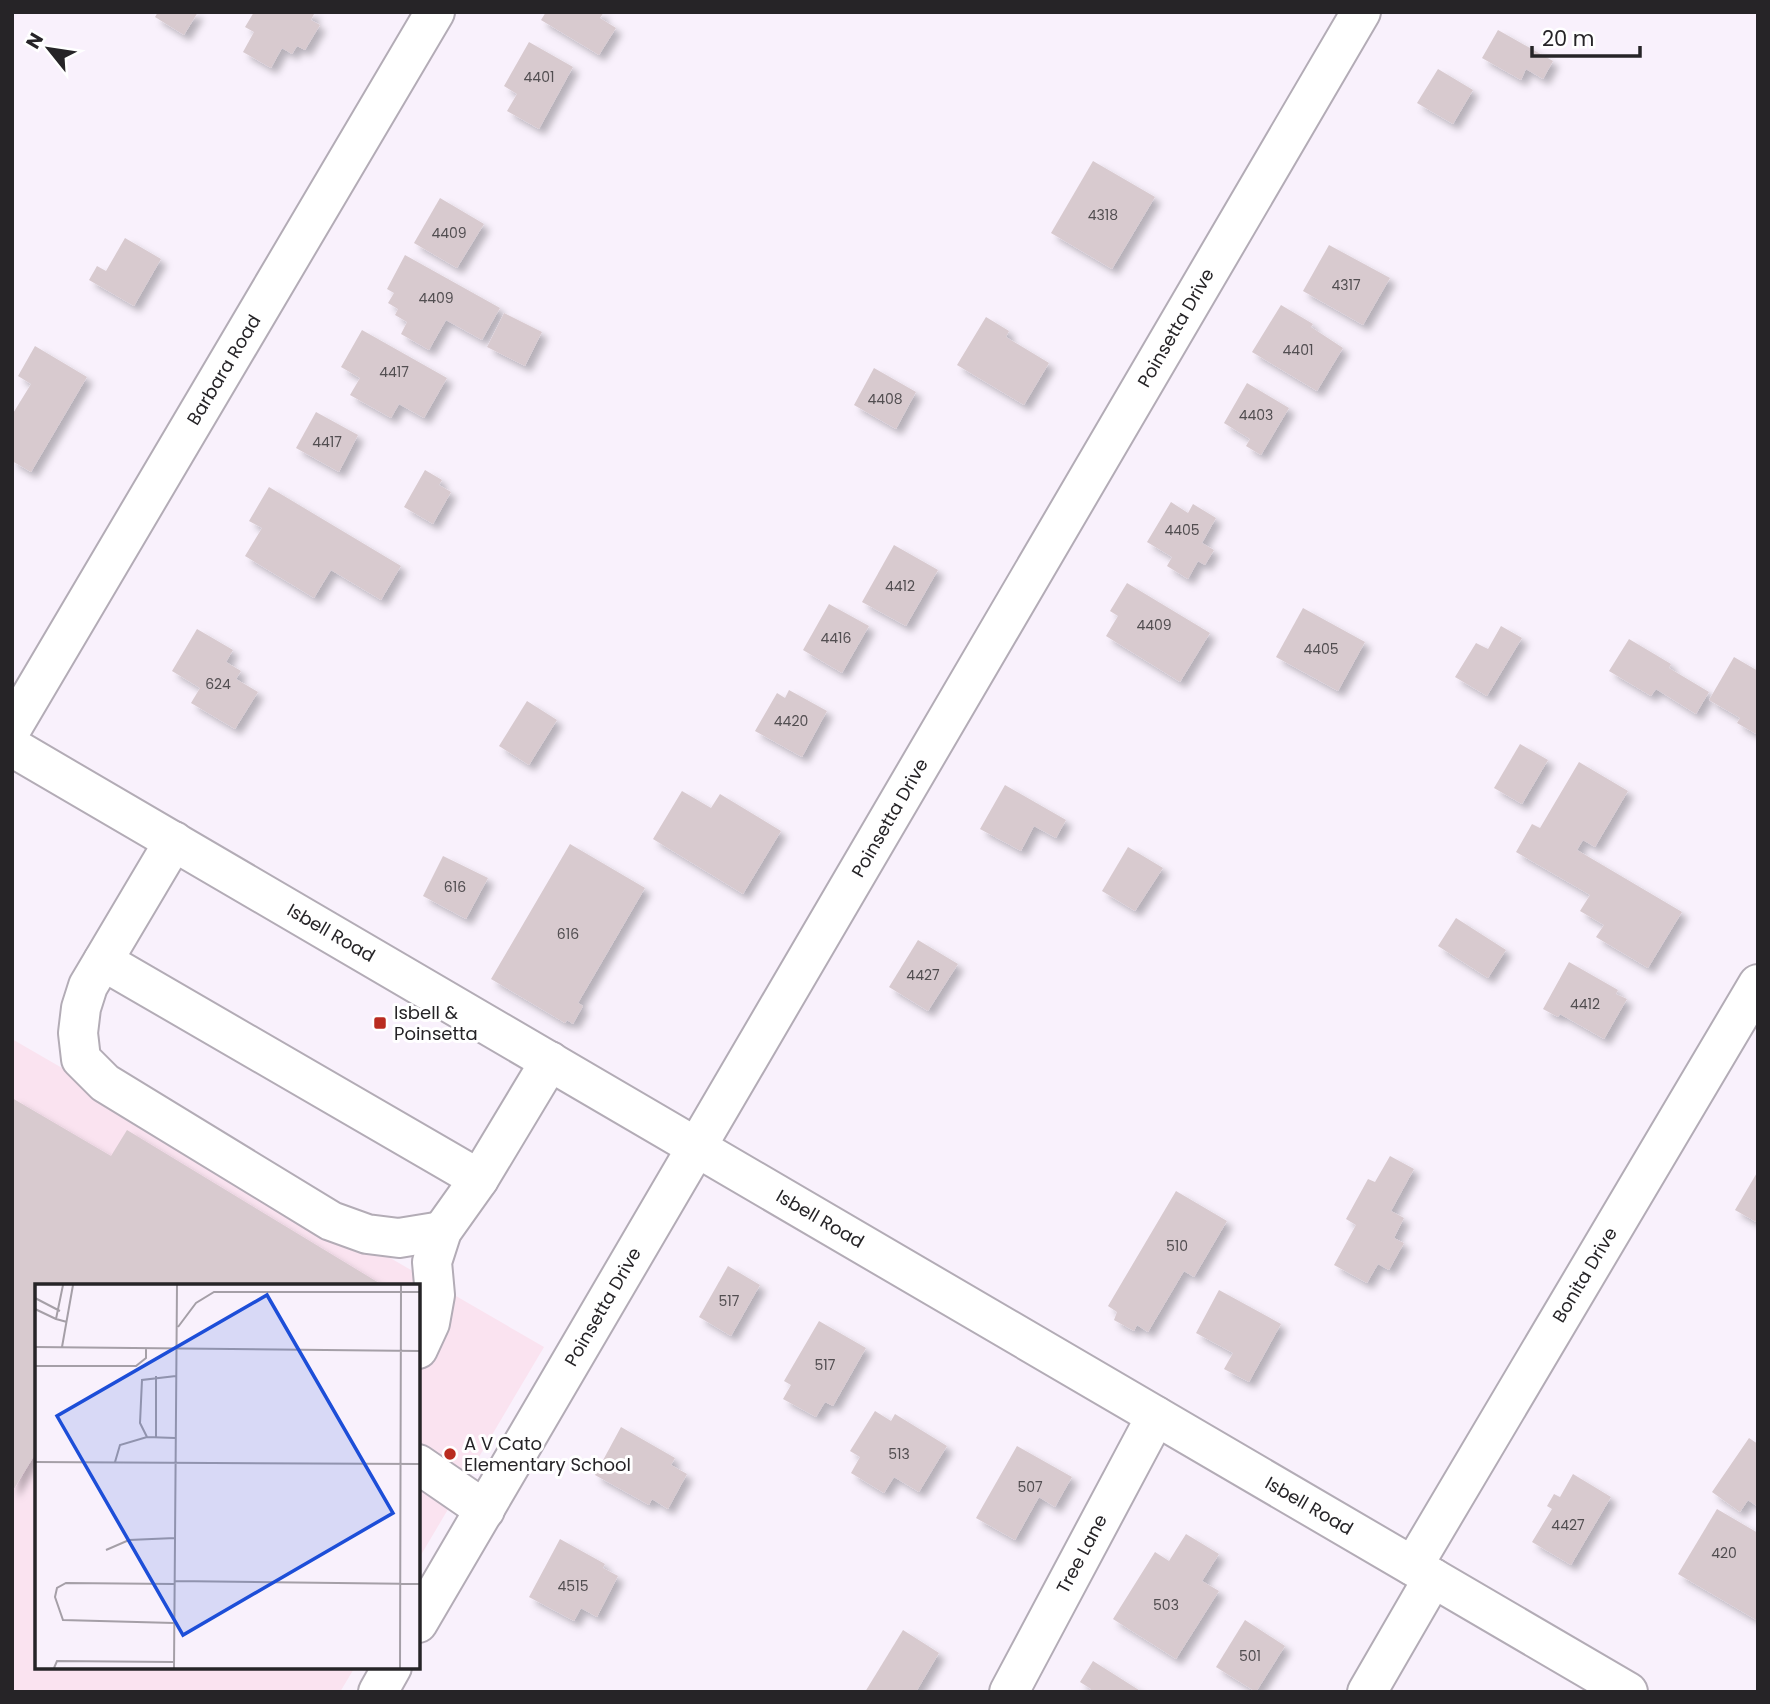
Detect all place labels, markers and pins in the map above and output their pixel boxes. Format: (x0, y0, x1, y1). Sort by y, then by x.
place label: Isbell & Poinsetta (394, 1000, 478, 1046)
marker: Isbell & Poinsetta (372, 1015, 388, 1031)
place label: A V Cato Elementary School (464, 1431, 631, 1477)
marker: A V Cato Elementary School (442, 1446, 458, 1462)

